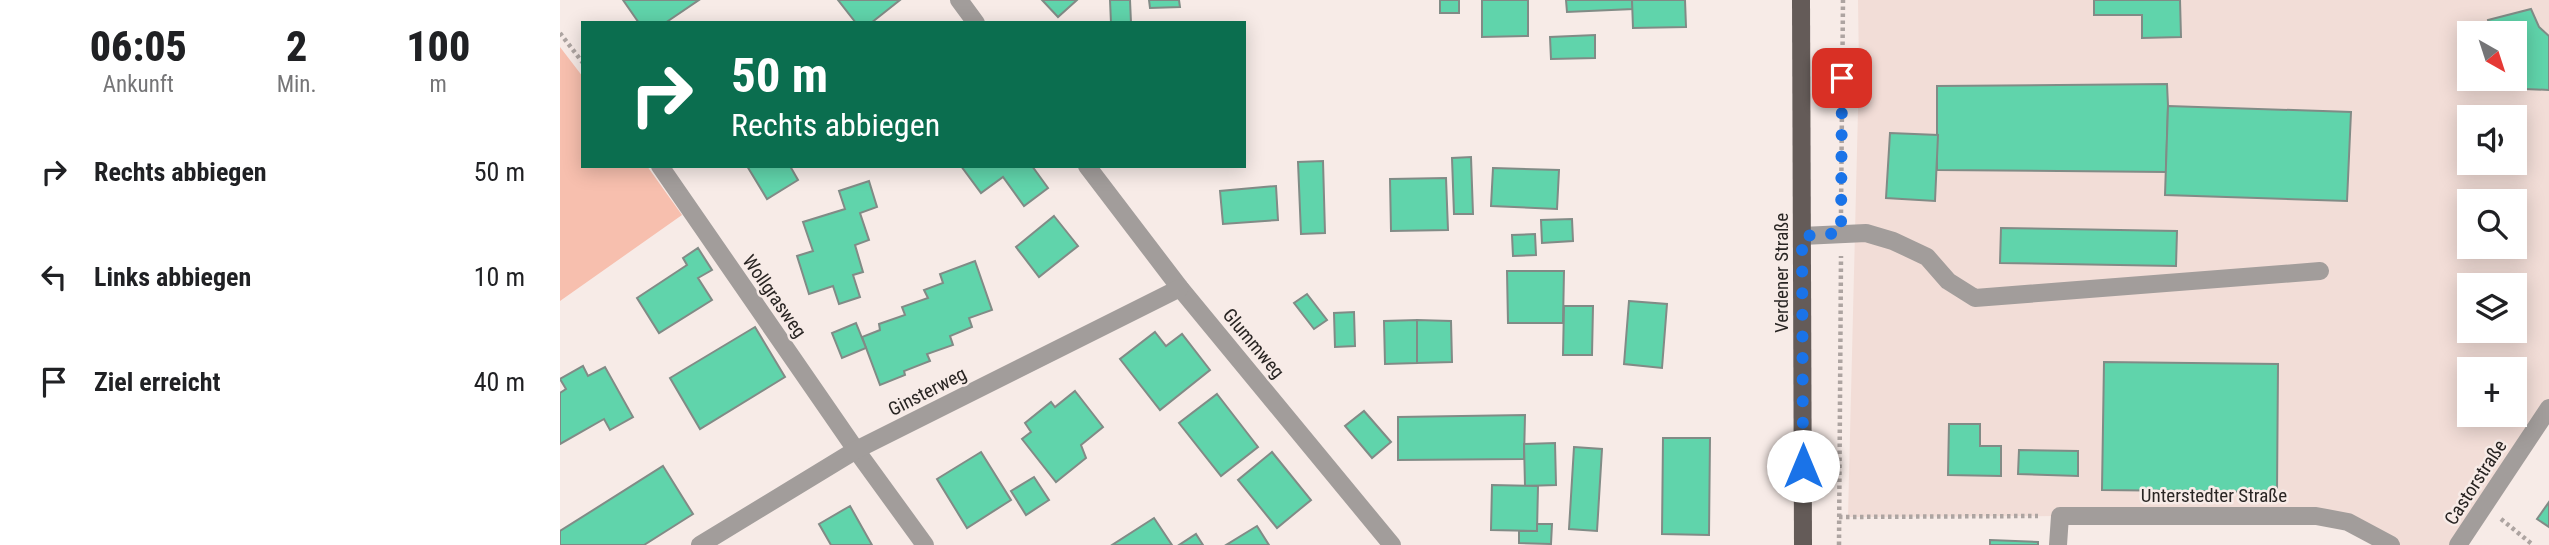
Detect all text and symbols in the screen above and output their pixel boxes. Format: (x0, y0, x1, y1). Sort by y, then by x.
north arrow (2457, 21, 2527, 91)
map controls (2457, 21, 2527, 427)
text: 06:05 (90, 22, 187, 71)
text: 2 (286, 22, 307, 71)
text: 100 (406, 22, 470, 71)
text: 50 m (731, 47, 828, 104)
pin (1812, 48, 1872, 108)
icon: right (616, 49, 707, 140)
icon: arrive (1823, 59, 1861, 97)
text: Ankunft (103, 71, 174, 98)
text: Min. (277, 71, 317, 98)
text: m (430, 71, 447, 98)
button: sound (2457, 105, 2527, 175)
text: Rechts abbiegen (731, 106, 940, 144)
icon: right (35, 153, 73, 191)
text: Rechts abbiegen (94, 157, 267, 187)
text: 50 m (474, 157, 525, 187)
button: search (2457, 189, 2527, 259)
street label: Verdener Straße (1770, 213, 1793, 333)
street label: Wollgrasweg (738, 251, 811, 342)
icon: left (35, 258, 73, 296)
text: Links abbiegen (94, 262, 251, 292)
text: 10 m (474, 262, 525, 292)
button: layers (2457, 273, 2527, 343)
street label: Glummweg (1218, 304, 1289, 383)
button: + (2457, 357, 2527, 427)
street label: Ginsterweg (884, 362, 970, 421)
icon: arrive (35, 363, 73, 401)
text: Ziel erreicht (94, 367, 220, 397)
text: 40 m (474, 367, 525, 397)
position arrow (1766, 429, 1840, 503)
street label: Castorstraße (2439, 435, 2512, 529)
street label: Unterstedter Straße (2141, 484, 2287, 507)

